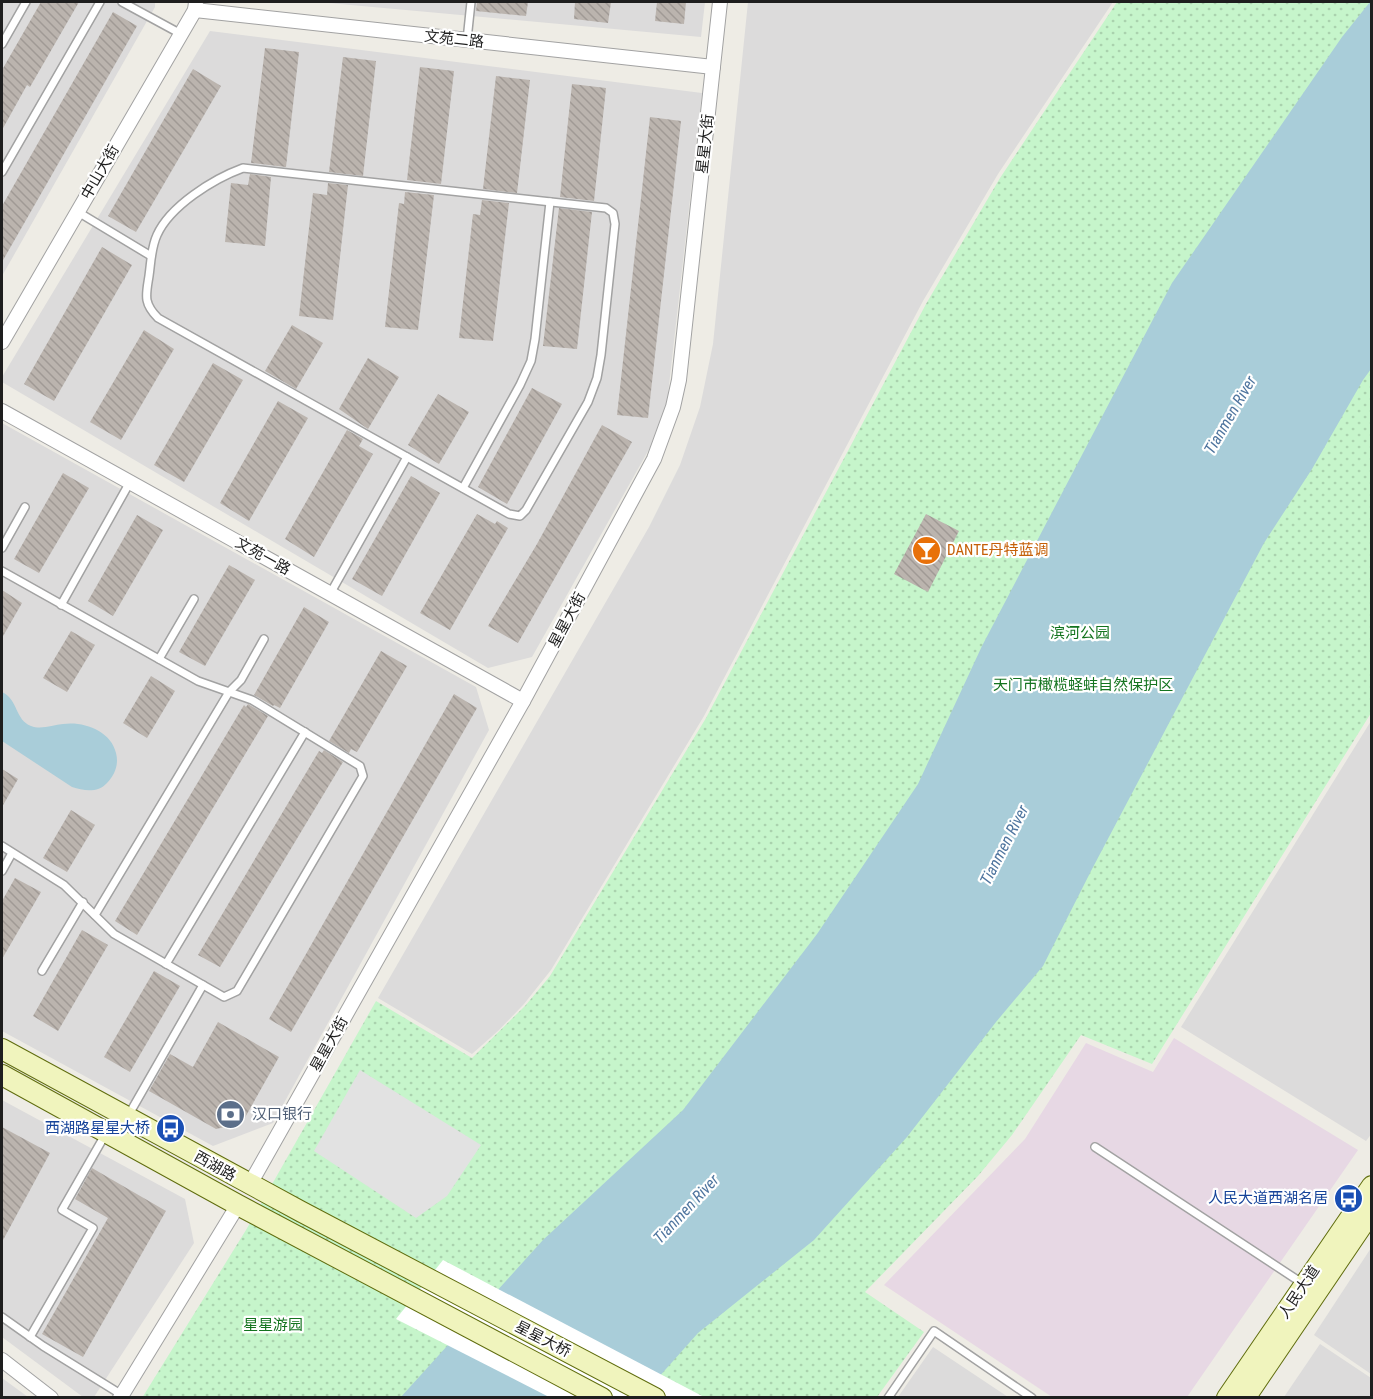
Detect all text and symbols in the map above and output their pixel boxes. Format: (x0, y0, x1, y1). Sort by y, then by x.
street label: 文苑二路 (423, 27, 485, 51)
street label: 星星大街 (693, 113, 717, 175)
street label: 中山大街 (77, 142, 123, 202)
water label: Tianmen River (1200, 371, 1261, 457)
street label: 文苑一路 (232, 534, 294, 578)
bar icon: DANTE丹特蓝调 (910, 534, 942, 566)
place label: DANTE丹特蓝调 (947, 541, 1048, 559)
street label: 星星大街 (545, 589, 589, 651)
park label: 滨河公园 (1050, 624, 1110, 642)
park label: 天门市橄榄蛏蚌自然保护区 (993, 676, 1173, 694)
water label: Tianmen River (976, 801, 1033, 888)
street label: 星星大街 (307, 1013, 351, 1075)
bank icon: 汉口银行 (215, 1098, 247, 1130)
place label: 汉口银行 (252, 1105, 312, 1123)
bus stop icon: 西湖路星星大桥 (155, 1112, 187, 1144)
place label: 西湖路星星大桥 (45, 1119, 150, 1137)
street label: 西湖路 (191, 1147, 239, 1185)
water label: Tianmen River (649, 1170, 723, 1247)
bus stop icon: 人民大道西湖名居 (1333, 1182, 1365, 1214)
place label: 人民大道西湖名居 (1208, 1189, 1328, 1207)
street label: 人民大道 (1275, 1262, 1323, 1322)
park label: 星星游园 (243, 1316, 303, 1334)
street label: 星星大桥 (512, 1317, 574, 1361)

